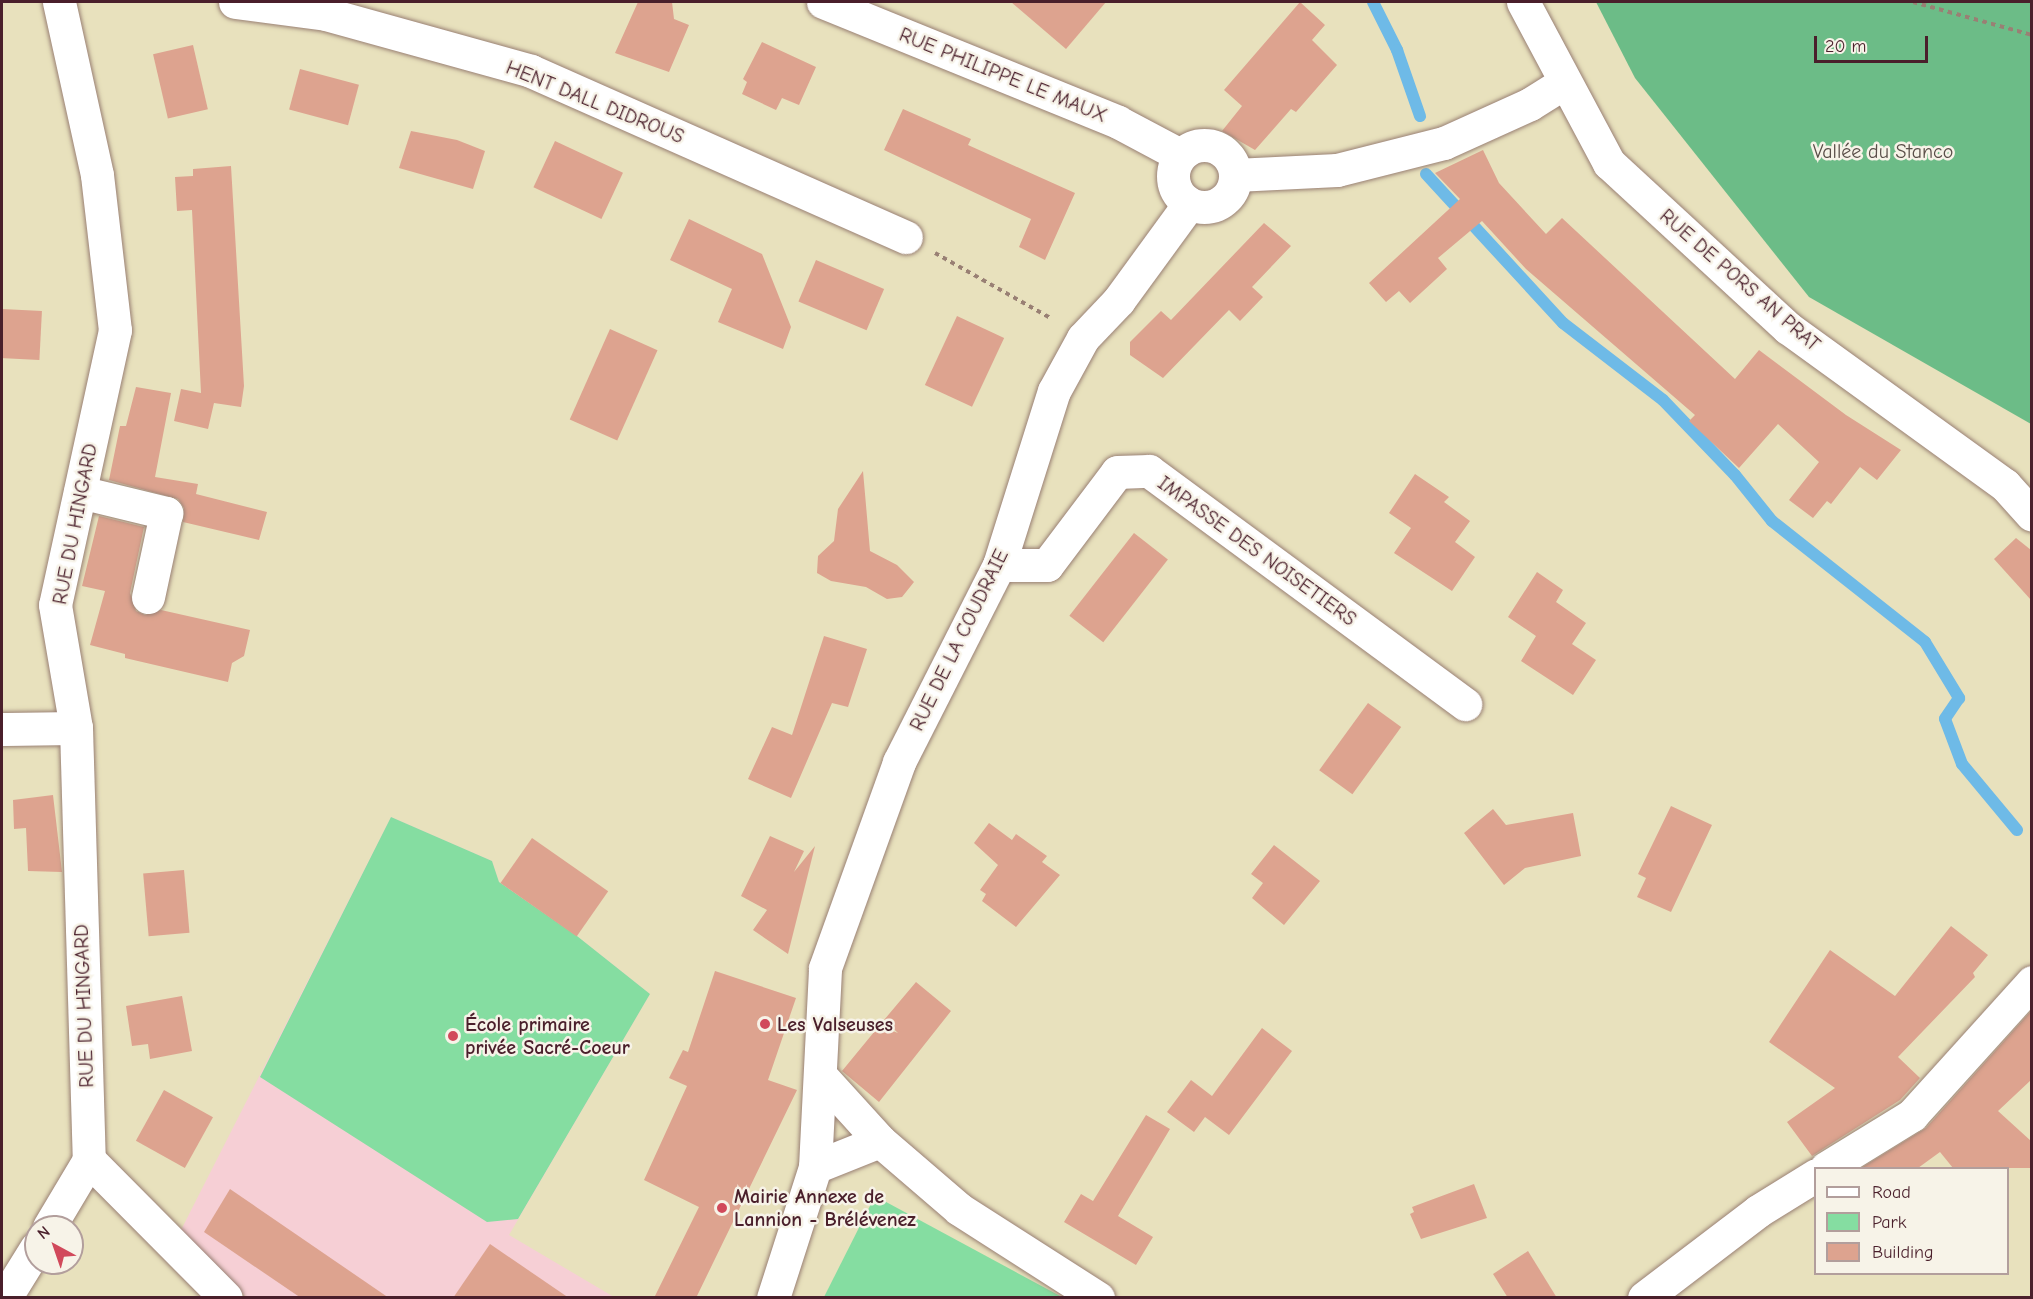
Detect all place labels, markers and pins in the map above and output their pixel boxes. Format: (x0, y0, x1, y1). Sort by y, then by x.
place label: École primaire privée Sacré-Coeur (465, 1012, 630, 1059)
place label: Les Valseuses (777, 1012, 893, 1036)
marker: Les Valseuses (758, 1017, 772, 1031)
marker: École primaire privée Sacré-Coeur (446, 1029, 460, 1043)
place label: Mairie Annexe de Lannion - Brélévenez (734, 1184, 916, 1231)
marker: Mairie Annexe de Lannion - Brélévenez (715, 1201, 729, 1215)

